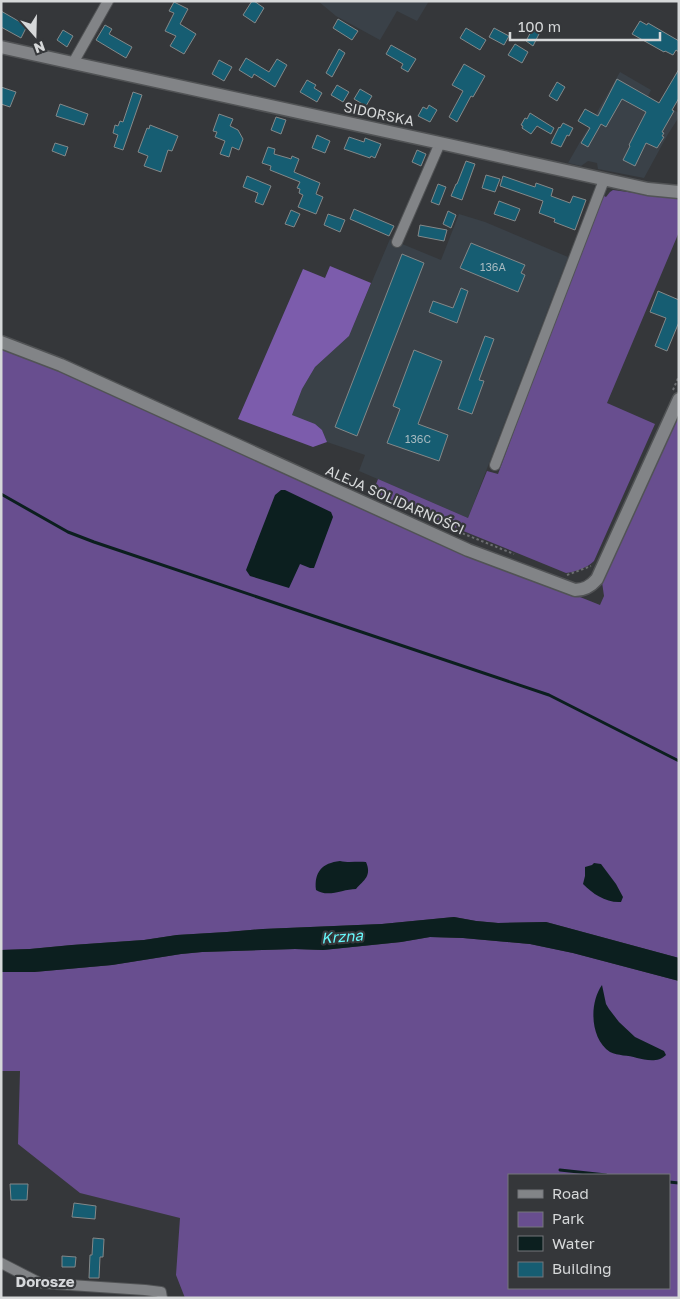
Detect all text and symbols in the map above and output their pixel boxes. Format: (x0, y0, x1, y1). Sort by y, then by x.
north arrow (10, 10, 60, 60)
scale bar (510, 10, 660, 42)
text: 100 m (518, 17, 561, 35)
text: N (32, 38, 48, 57)
street label: SIDORSKA (342, 98, 416, 129)
house number: 136A (480, 260, 507, 273)
house number: 136C (405, 432, 431, 445)
street label: ALEJA SOLIDARNOŚCI (323, 461, 467, 538)
water label: Krzna (321, 926, 364, 946)
legend (508, 1174, 670, 1289)
text: Road (552, 1184, 589, 1202)
text: Park (552, 1209, 585, 1227)
text: Water (552, 1234, 595, 1252)
text: Building (552, 1259, 612, 1277)
district label: Dorosze (15, 1272, 75, 1290)

